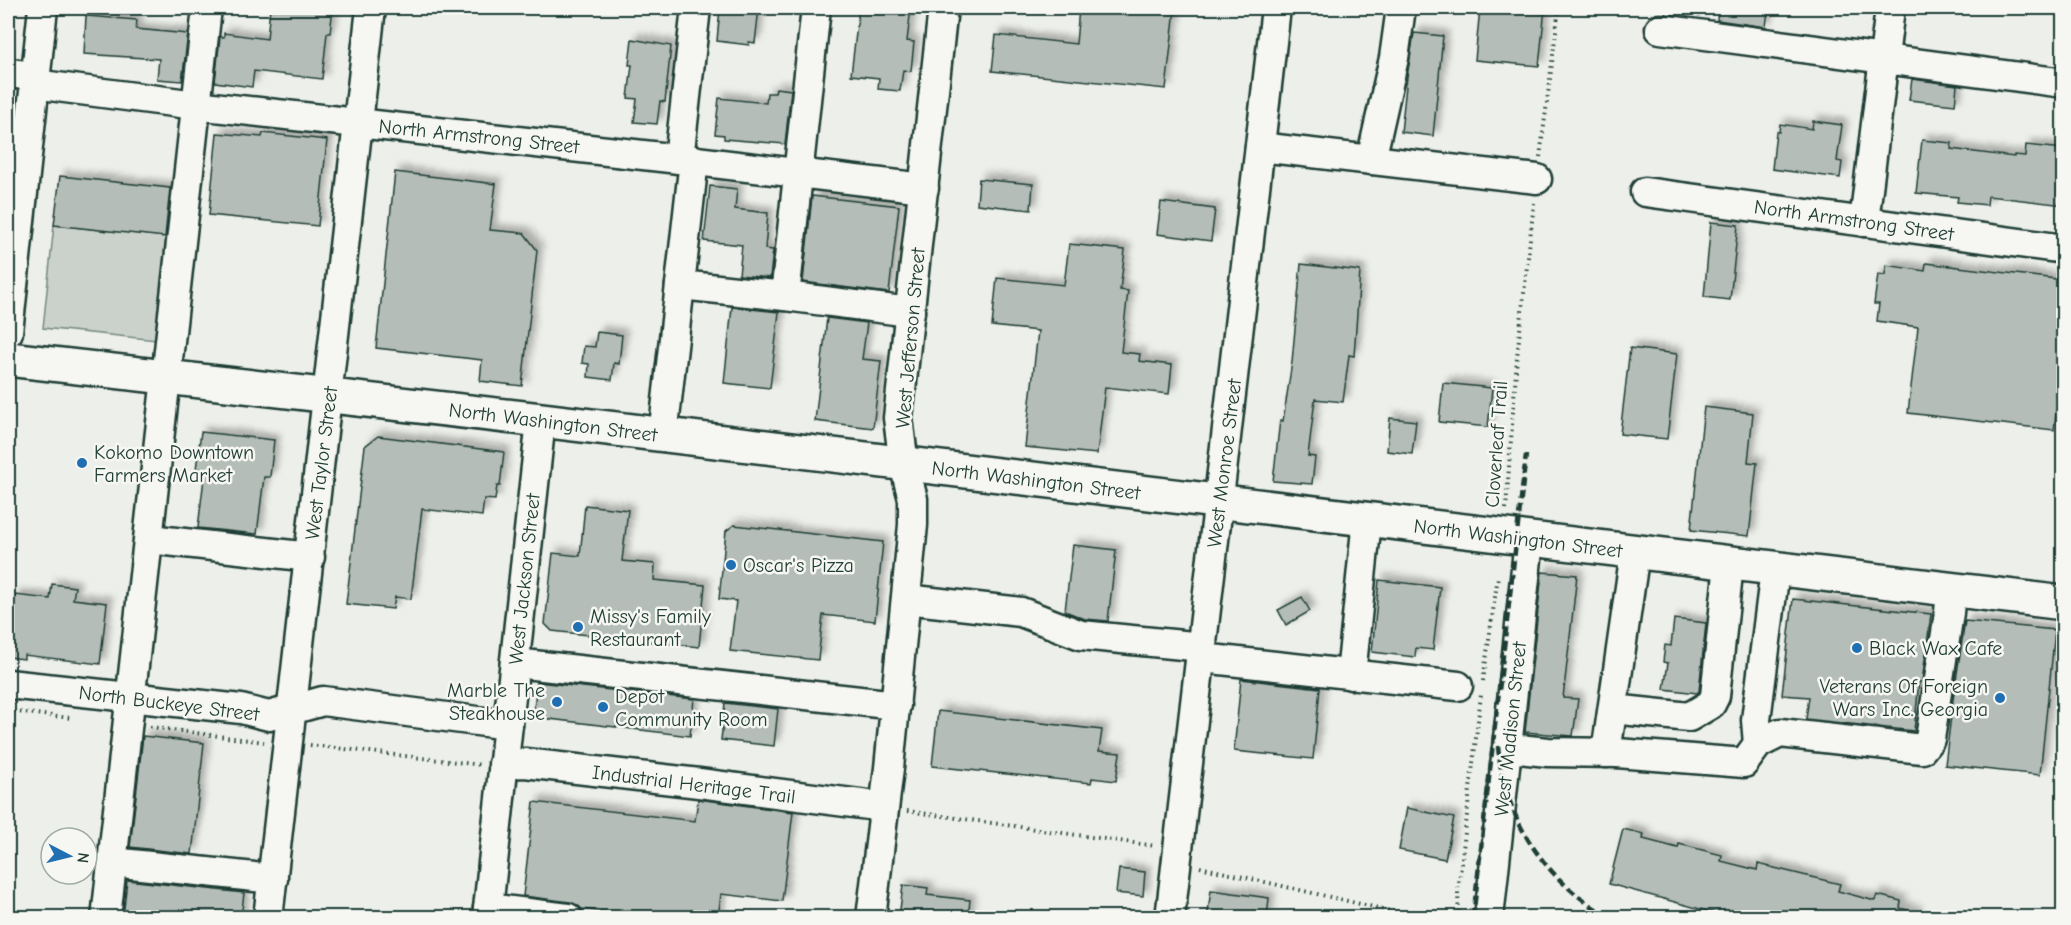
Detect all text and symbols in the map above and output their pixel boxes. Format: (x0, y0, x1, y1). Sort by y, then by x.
street label: North Armstrong Street (378, 115, 582, 159)
street label: North Armstrong Street (1753, 195, 1957, 246)
street label: West Jefferson Street (891, 245, 930, 429)
street label: West Monroe Street (1203, 376, 1246, 549)
street label: Cloverleaf Trail (1481, 380, 1512, 508)
street label: West Taylor Street (301, 384, 342, 541)
street label: North Washington Street (447, 398, 660, 447)
place label: Kokomo Downtown Farmers Market (94, 441, 254, 487)
marker: Kokomo Downtown Farmers Market (75, 456, 89, 470)
street label: North Washington Street (930, 456, 1143, 505)
street label: West Jackson Street (504, 491, 545, 666)
street label: North Washington Street (1412, 514, 1625, 563)
place label: Oscar's Pizza (743, 554, 854, 577)
marker: Oscar's Pizza (724, 558, 738, 572)
place label: Missy's Family Restaurant (590, 605, 711, 651)
marker: Missy's Family Restaurant (571, 620, 585, 634)
place label: Black Wax Cafe (1869, 637, 2002, 660)
street label: West Madison Street (1490, 639, 1531, 818)
marker: Black Wax Cafe (1850, 641, 1864, 655)
place label: Veterans Of Foreign Wars Inc. Georgia (1819, 675, 1988, 721)
place label: Marble The Steakhouse (447, 679, 545, 725)
street label: North Buckeye Street (77, 681, 262, 726)
place label: Depot Community Room (615, 685, 767, 731)
marker: Veterans Of Foreign Wars Inc. Georgia (1993, 691, 2007, 705)
marker: Marble The Steakhouse (550, 695, 564, 709)
marker: Depot Community Room (596, 700, 610, 714)
street label: Industrial Heritage Trail (591, 761, 797, 808)
north arrow (39, 826, 99, 886)
text: N (73, 851, 92, 864)

